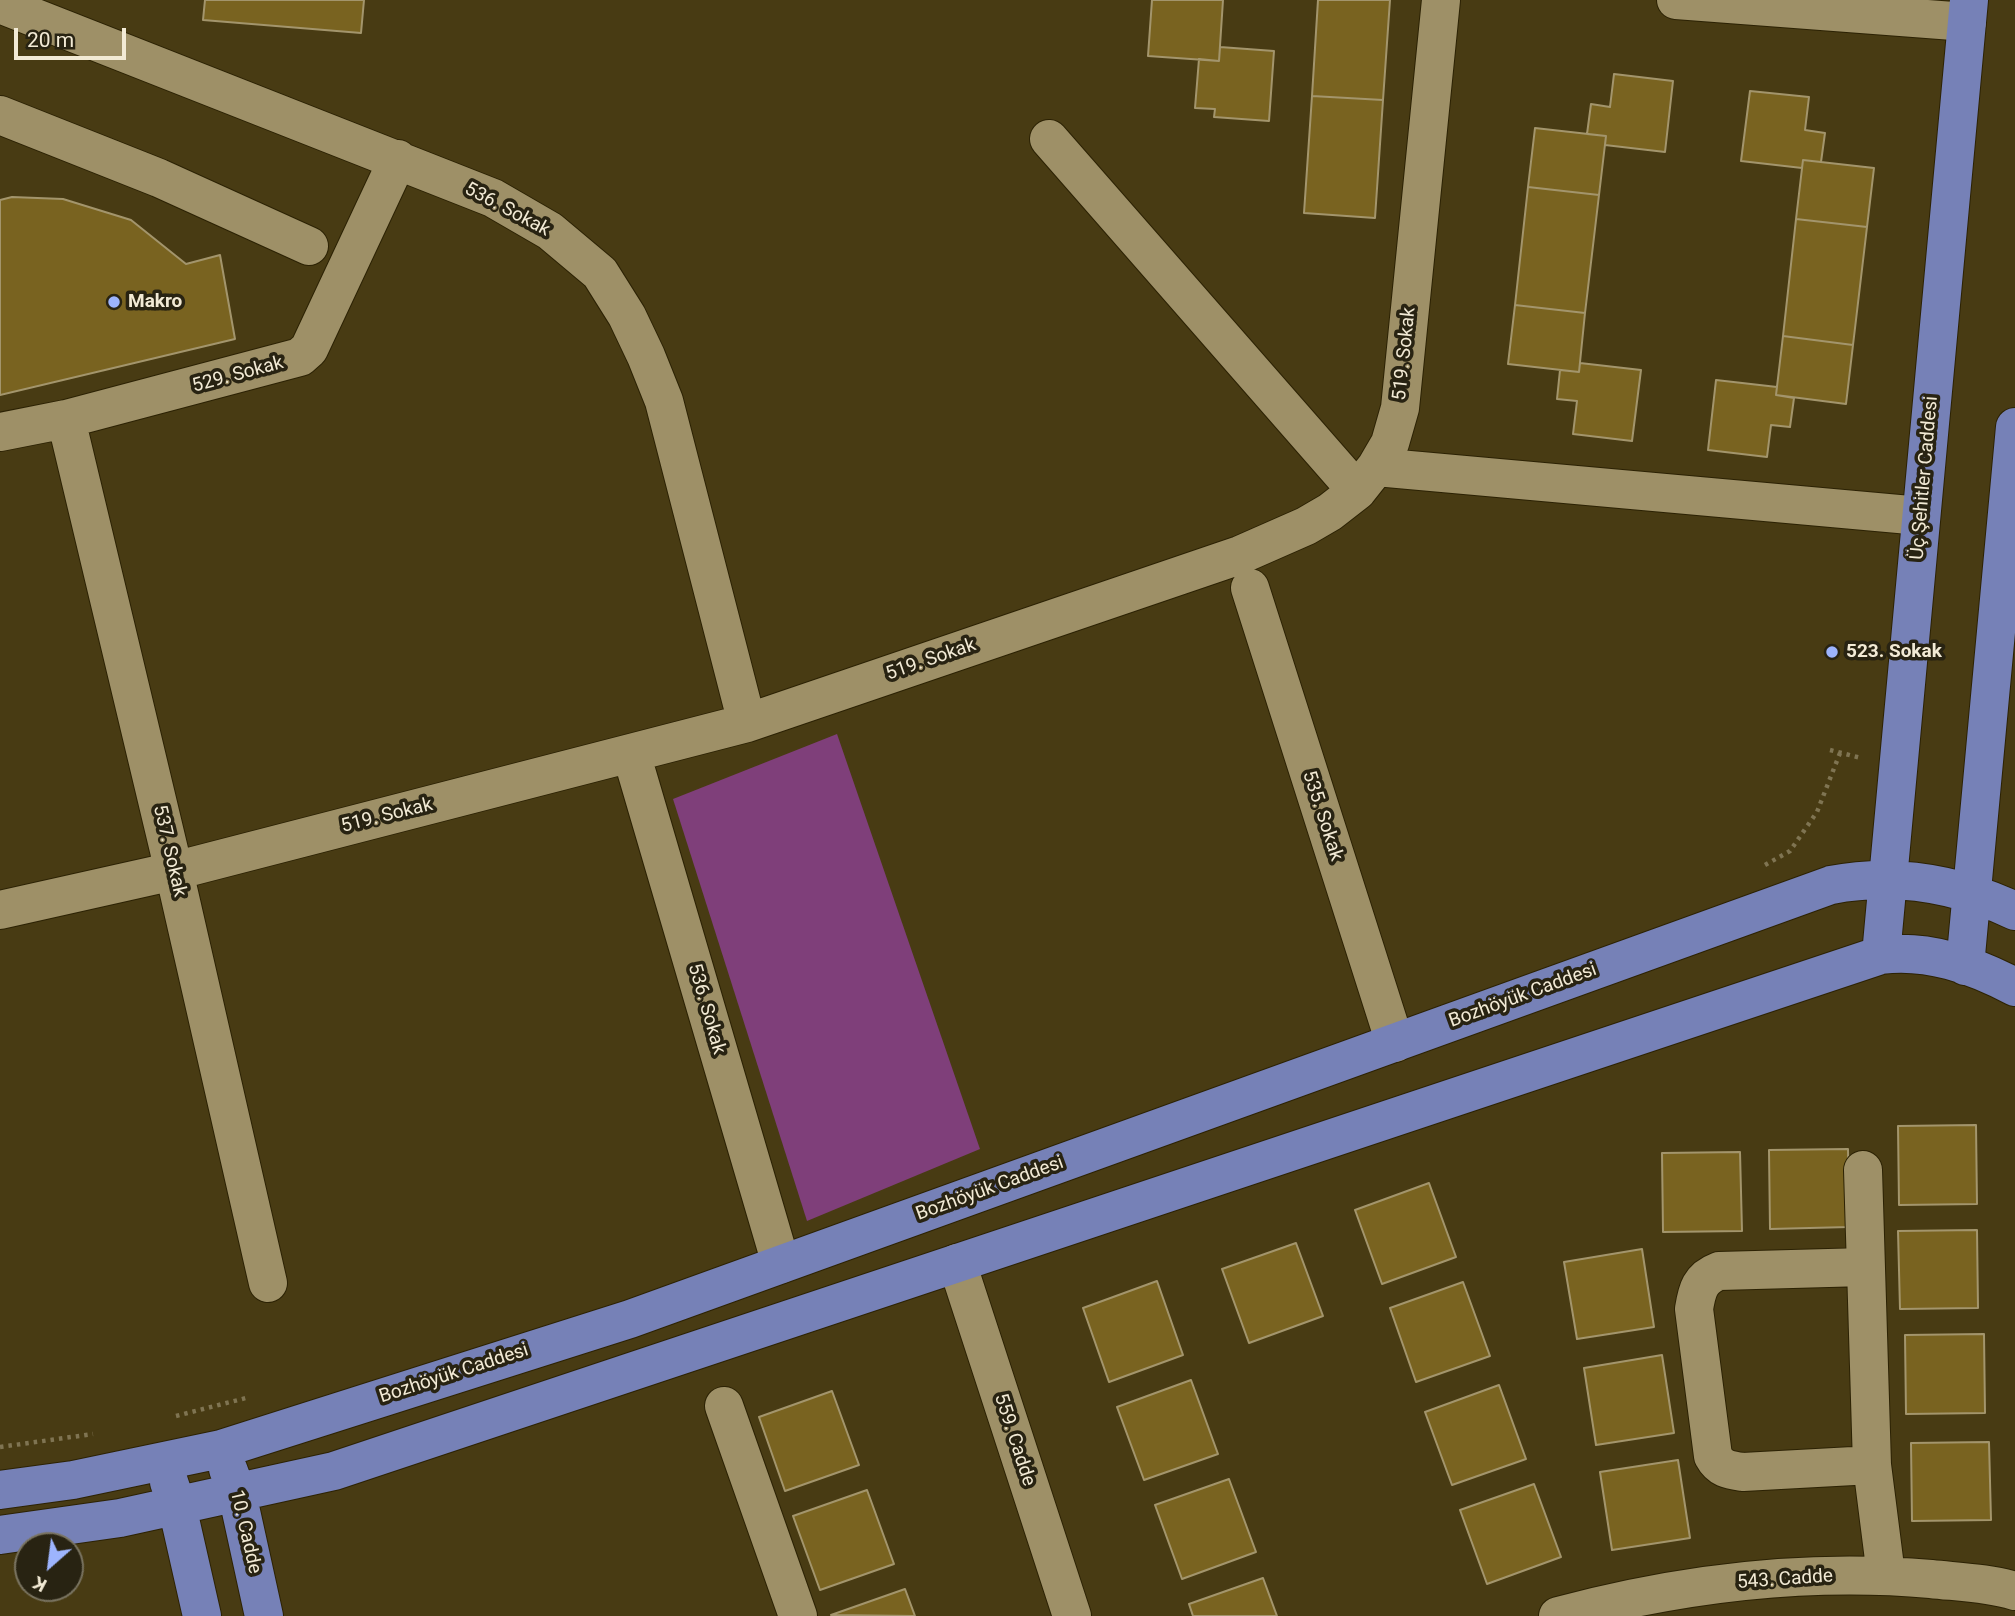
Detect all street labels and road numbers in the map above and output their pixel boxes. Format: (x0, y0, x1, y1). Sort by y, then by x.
street label: 536. Sokak (460, 178, 554, 242)
street label: 519. Sokak (1389, 306, 1421, 402)
street label: 529. Sokak (190, 352, 286, 398)
street label: Üç Şehitler Caddesi (1906, 395, 1944, 561)
street label: 519. Sokak (883, 634, 979, 686)
street label: 535. Sokak (1297, 768, 1347, 864)
street label: 519. Sokak (339, 794, 435, 838)
street label: 537. Sokak (147, 803, 191, 899)
street label: Bozhöyük Caddesi (1446, 959, 1600, 1033)
street label: 536. Sokak (682, 961, 730, 1057)
street label: Bozhöyük Caddesi (913, 1152, 1067, 1226)
street label: Bozhöyük Caddesi (377, 1339, 531, 1409)
street label: 559. Cadde (988, 1391, 1040, 1489)
street label: 10. Cadde (224, 1488, 266, 1576)
street label: 543. Cadde (1736, 1565, 1834, 1595)

